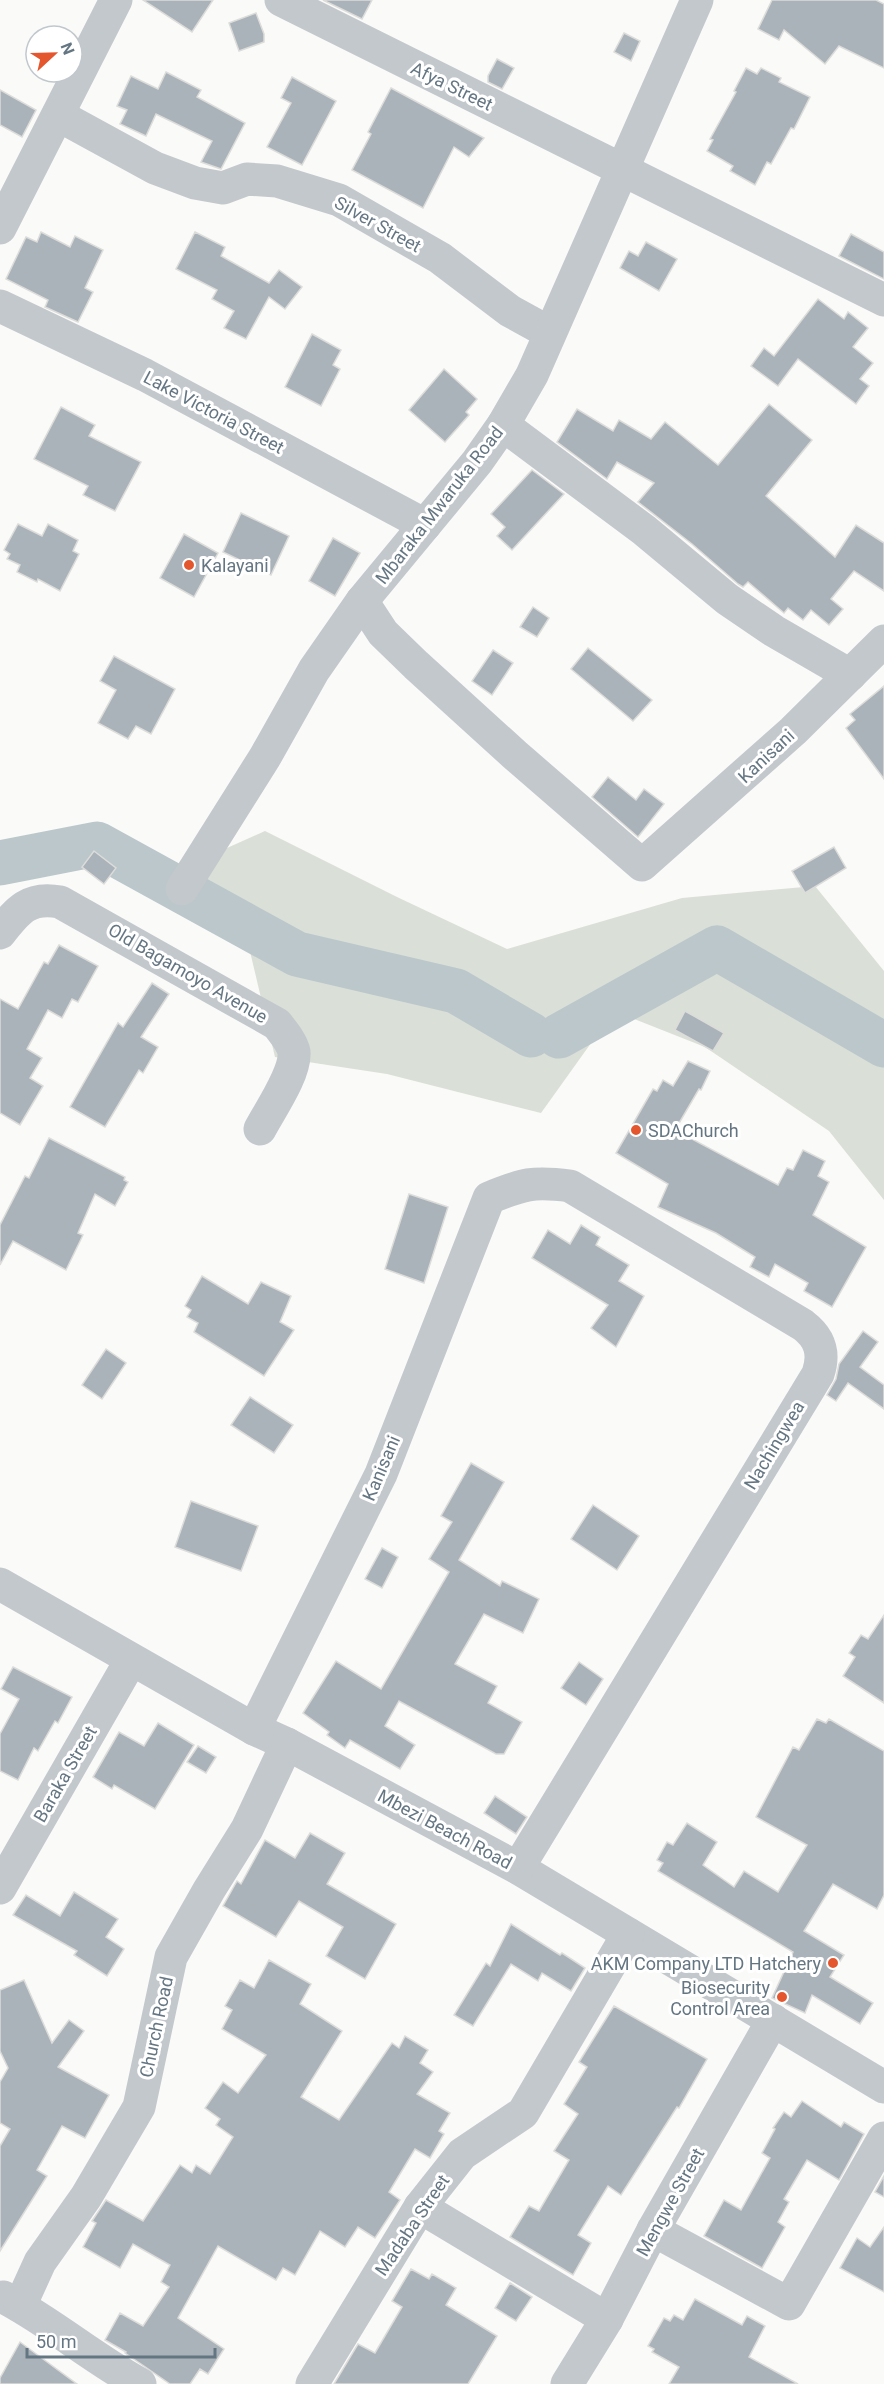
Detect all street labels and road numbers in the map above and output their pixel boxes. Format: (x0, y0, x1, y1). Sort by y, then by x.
street label: Afya Street (408, 57, 496, 115)
street label: Silver Street (331, 192, 425, 256)
street label: Lake Victoria Street (140, 366, 288, 458)
street label: Mbaraka Mwaruka Road (371, 422, 507, 588)
street label: Kanisani (734, 725, 798, 787)
street label: Old Bagamoyo Avenue (105, 919, 271, 1027)
street label: Nachingwea (739, 1397, 809, 1493)
street label: Kanisani (358, 1432, 404, 1504)
street label: Baraka Street (29, 1722, 101, 1826)
street label: Mbezi Beach Road (374, 1785, 516, 1873)
street label: Church Road (135, 1975, 177, 2079)
street label: Mengwe Street (632, 2144, 708, 2260)
street label: Madaba Street (370, 2170, 454, 2279)

